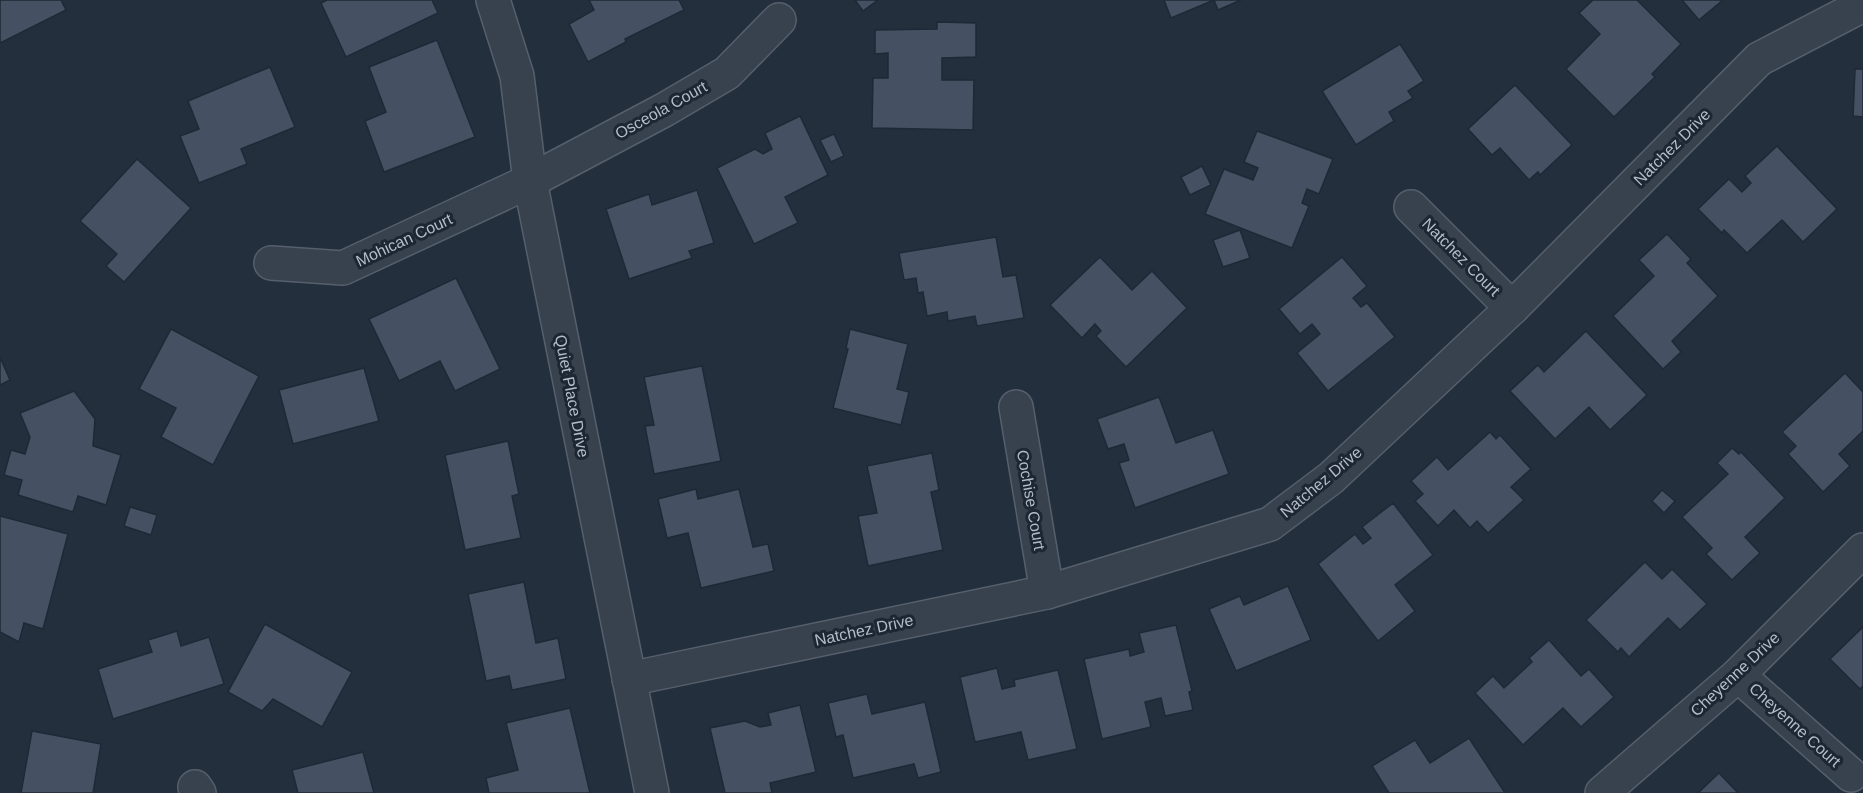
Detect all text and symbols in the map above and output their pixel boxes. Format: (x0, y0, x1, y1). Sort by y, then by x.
street label: Osceola Court (612, 78, 710, 142)
street label: Natchez Drive (1630, 105, 1714, 189)
street label: Mohican Court (353, 210, 455, 270)
street label: Natchez Court (1419, 215, 1504, 300)
street label: Quiet Place Drive (552, 333, 592, 459)
street label: Natchez Drive (1277, 443, 1365, 521)
street label: Cochise Court (1014, 449, 1048, 552)
street label: Natchez Drive (813, 611, 915, 649)
street label: Cheyenne Drive (1687, 629, 1783, 719)
street label: Cheyenne Court (1746, 680, 1844, 771)

